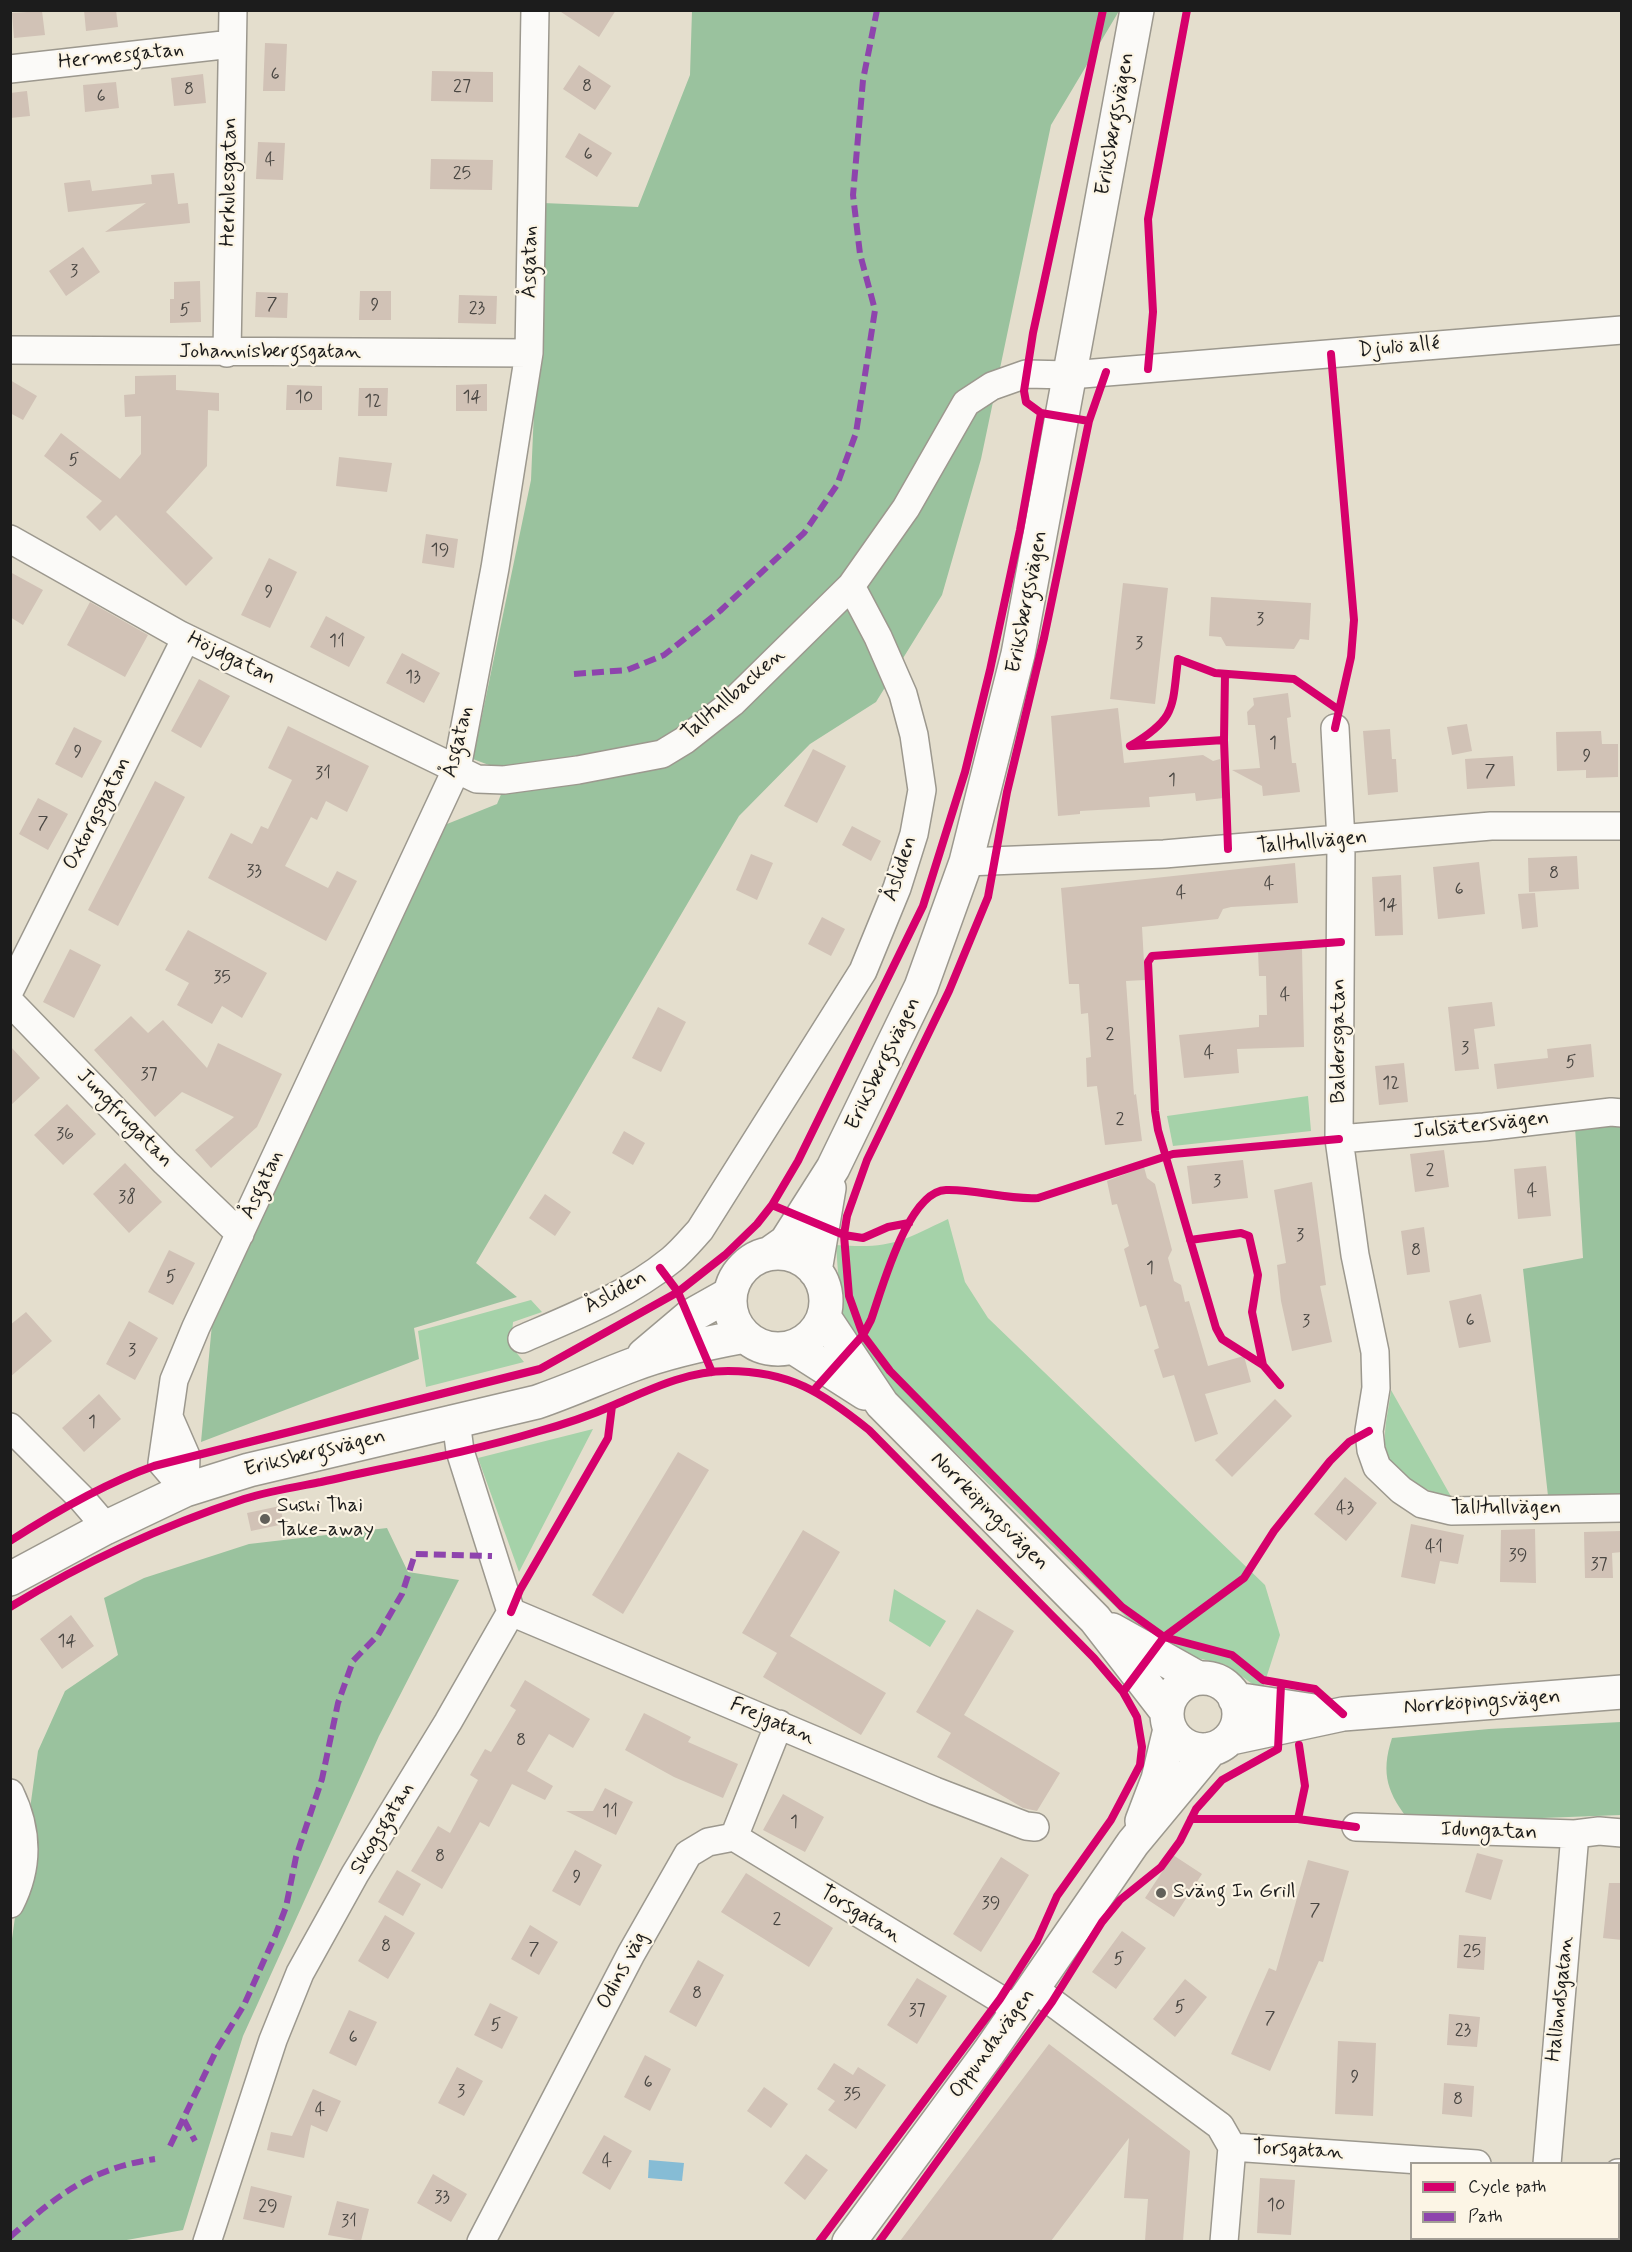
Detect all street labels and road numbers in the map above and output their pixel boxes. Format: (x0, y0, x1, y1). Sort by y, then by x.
street label: Hermesgatan (57, 38, 185, 76)
street label: Eriksbergsvägen (1091, 51, 1141, 197)
street label: Herkulesgatan (216, 117, 244, 247)
street label: Åsgatan (518, 225, 544, 299)
street label: Djulö allé (1357, 332, 1441, 364)
street label: Johannisbergsgatan (179, 340, 361, 366)
street label: Eriksbergsvägen (1002, 529, 1054, 675)
street label: Höjdgatan (183, 627, 279, 691)
street label: Talltullbacken (677, 643, 791, 747)
street label: Åsgatan (438, 704, 480, 780)
street label: Oxtorgsgatan (59, 753, 137, 875)
street label: Talltullvägen (1256, 826, 1368, 860)
street label: Åsliden (879, 833, 923, 905)
street label: Baldersgatan (1327, 978, 1353, 1104)
street label: Eriksbergsvägen (841, 994, 927, 1134)
street label: Jungfrugatan (71, 1064, 177, 1174)
street label: Julsätersvägen (1412, 1106, 1550, 1146)
street label: Åsgatan (236, 1147, 290, 1223)
street label: Åsliden (581, 1266, 651, 1320)
street label: Eriksbergsvägen (242, 1424, 388, 1484)
street label: Norrköpingsvägen (925, 1448, 1053, 1576)
street label: Talltullvägen (1451, 1496, 1561, 1522)
street label: Norrköpingsvägen (1403, 1685, 1561, 1721)
street label: Frejgatan (726, 1693, 818, 1751)
street label: Skogsgatan (346, 1778, 420, 1880)
street label: Idungatan (1440, 1818, 1538, 1846)
street label: Torsgatan (815, 1881, 905, 1949)
street label: Odins väg (592, 1928, 654, 2014)
street label: Hallandsgatan (1542, 1935, 1580, 2063)
street label: Oppundavägen (945, 1984, 1041, 2104)
street label: Torsgatan (1252, 2136, 1344, 2166)

